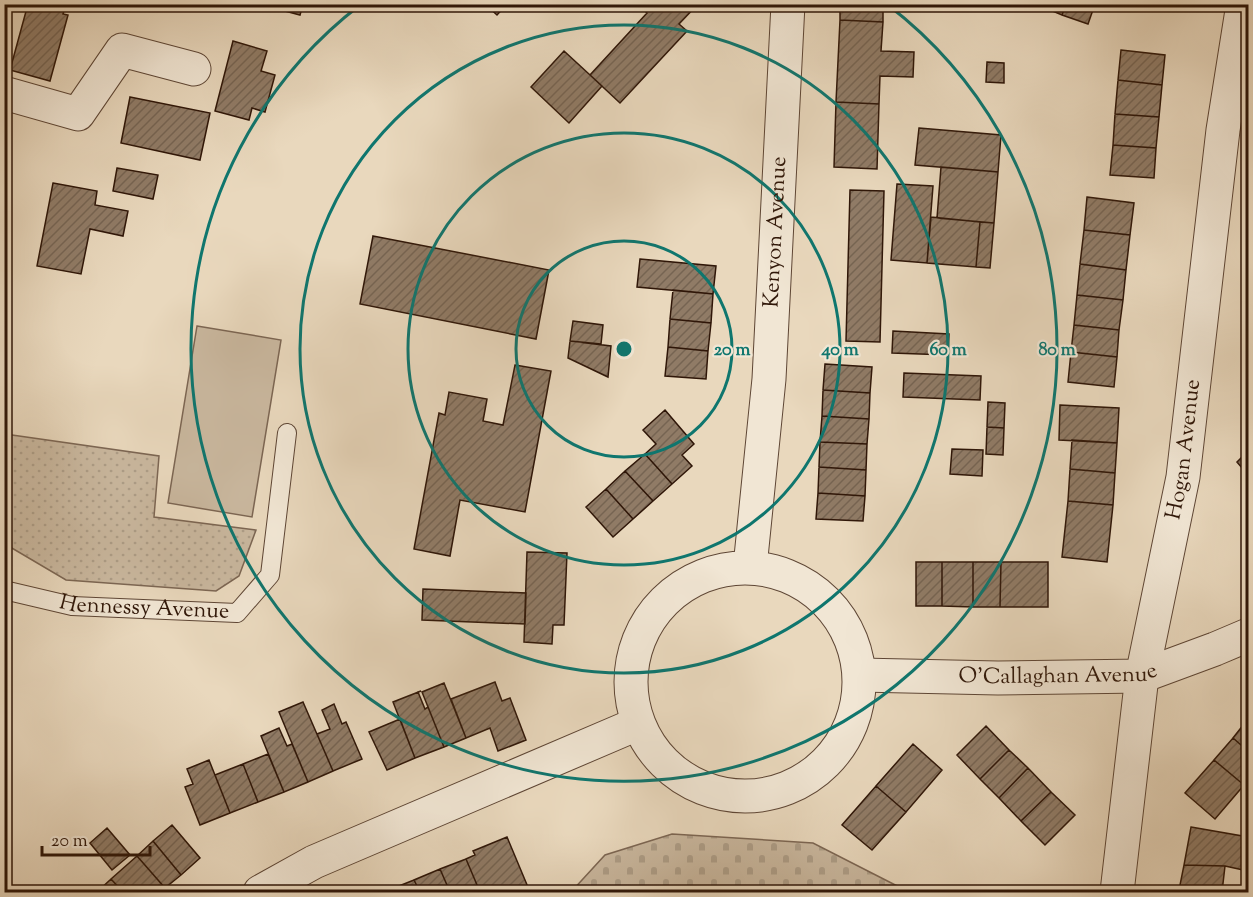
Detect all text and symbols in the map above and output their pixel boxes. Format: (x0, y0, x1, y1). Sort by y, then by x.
street label: Kenyon Avenue (757, 156, 796, 309)
text: 20 m (714, 338, 750, 364)
text: 40 m (820, 338, 859, 364)
text: 60 m (929, 338, 967, 364)
text: 80 m (1038, 338, 1076, 364)
centre of rings (614, 339, 634, 359)
street label: Hogan Avenue (1159, 378, 1210, 523)
street label: Hennessy Avenue (56, 587, 230, 629)
street label: O'Callaghan Avenue (958, 656, 1162, 694)
scale bar (42, 819, 150, 857)
text: 20 m (51, 829, 88, 855)

